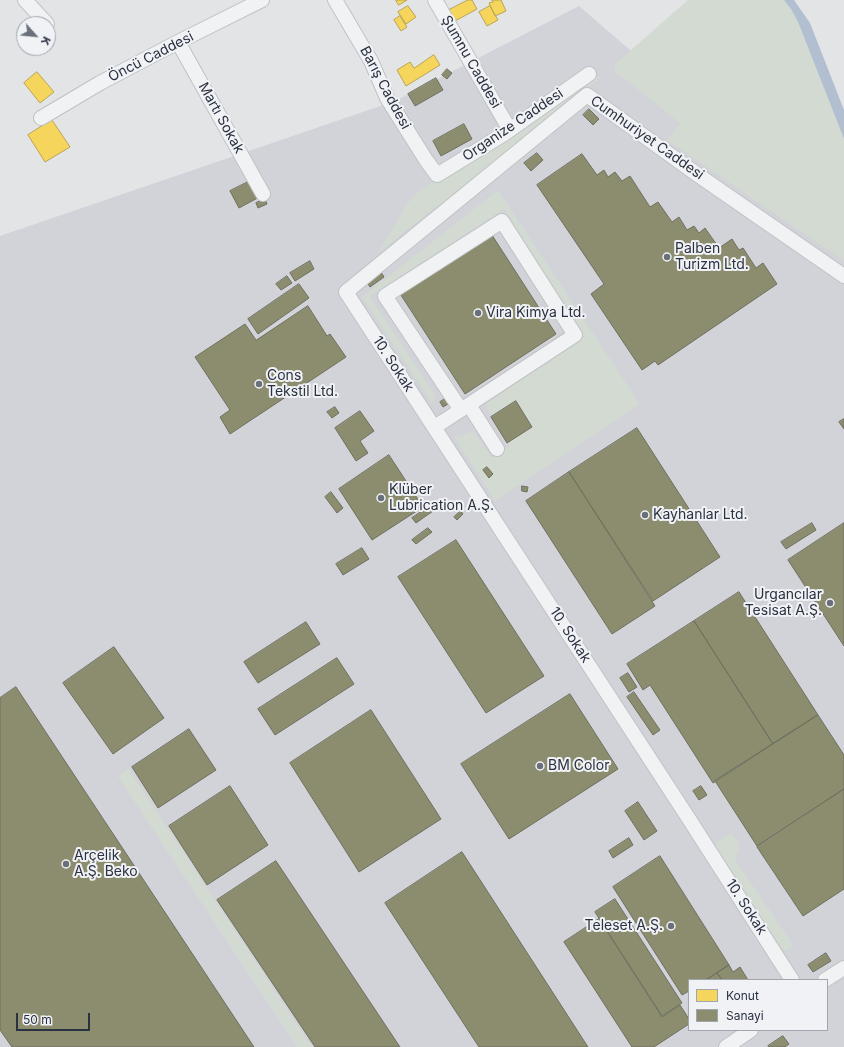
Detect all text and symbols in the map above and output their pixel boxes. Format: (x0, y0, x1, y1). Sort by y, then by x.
street label: Şumnu Caddesi (438, 13, 504, 111)
north arrow (16, 16, 56, 56)
street label: Öncü Caddesi (106, 28, 196, 86)
text: K (38, 34, 54, 48)
street label: Barış Caddesi (356, 44, 414, 132)
street label: Martı Sokak (195, 80, 247, 156)
street label: Organize Caddesi (460, 85, 566, 165)
street label: Cumhuriyet Caddesi (587, 93, 707, 183)
place label: Palben Turizm Ltd. (675, 241, 749, 274)
marker: Palben Turizm Ltd. (662, 252, 672, 262)
place label: Vira Kimya Ltd. (486, 305, 585, 321)
marker: Vira Kimya Ltd. (473, 308, 483, 318)
street label: 10. Sokak (369, 333, 417, 395)
place label: Cons Tekstil Ltd. (267, 368, 338, 400)
marker: Cons Tekstil Ltd. (254, 379, 264, 389)
place label: Klüber Lubrication A.Ş. (389, 482, 494, 514)
marker: Klüber Lubrication A.Ş. (376, 493, 386, 503)
place label: Kayhanlar Ltd. (653, 507, 748, 523)
marker: Kayhanlar Ltd. (640, 510, 650, 520)
place label: Urgancılar Tesisat A.Ş. (745, 587, 822, 620)
marker: Urgancılar Tesisat A.Ş. (825, 598, 835, 608)
street label: 10. Sokak (546, 604, 594, 666)
place label: BM Color (548, 758, 609, 774)
marker: BM Color (535, 761, 545, 771)
place label: Arçelik A.Ş. Beko (74, 848, 138, 880)
marker: Arçelik A.Ş. Beko (61, 859, 71, 869)
street label: 10. Sokak (722, 876, 770, 938)
place label: Teleset A.Ş. (585, 918, 663, 934)
marker: Teleset A.Ş. (666, 921, 676, 931)
legend (688, 979, 828, 1031)
text: Konut (726, 988, 759, 1003)
scale bar (18, 1005, 92, 1031)
text: Sanayi (726, 1008, 764, 1023)
text: 50 m (23, 1012, 52, 1027)

